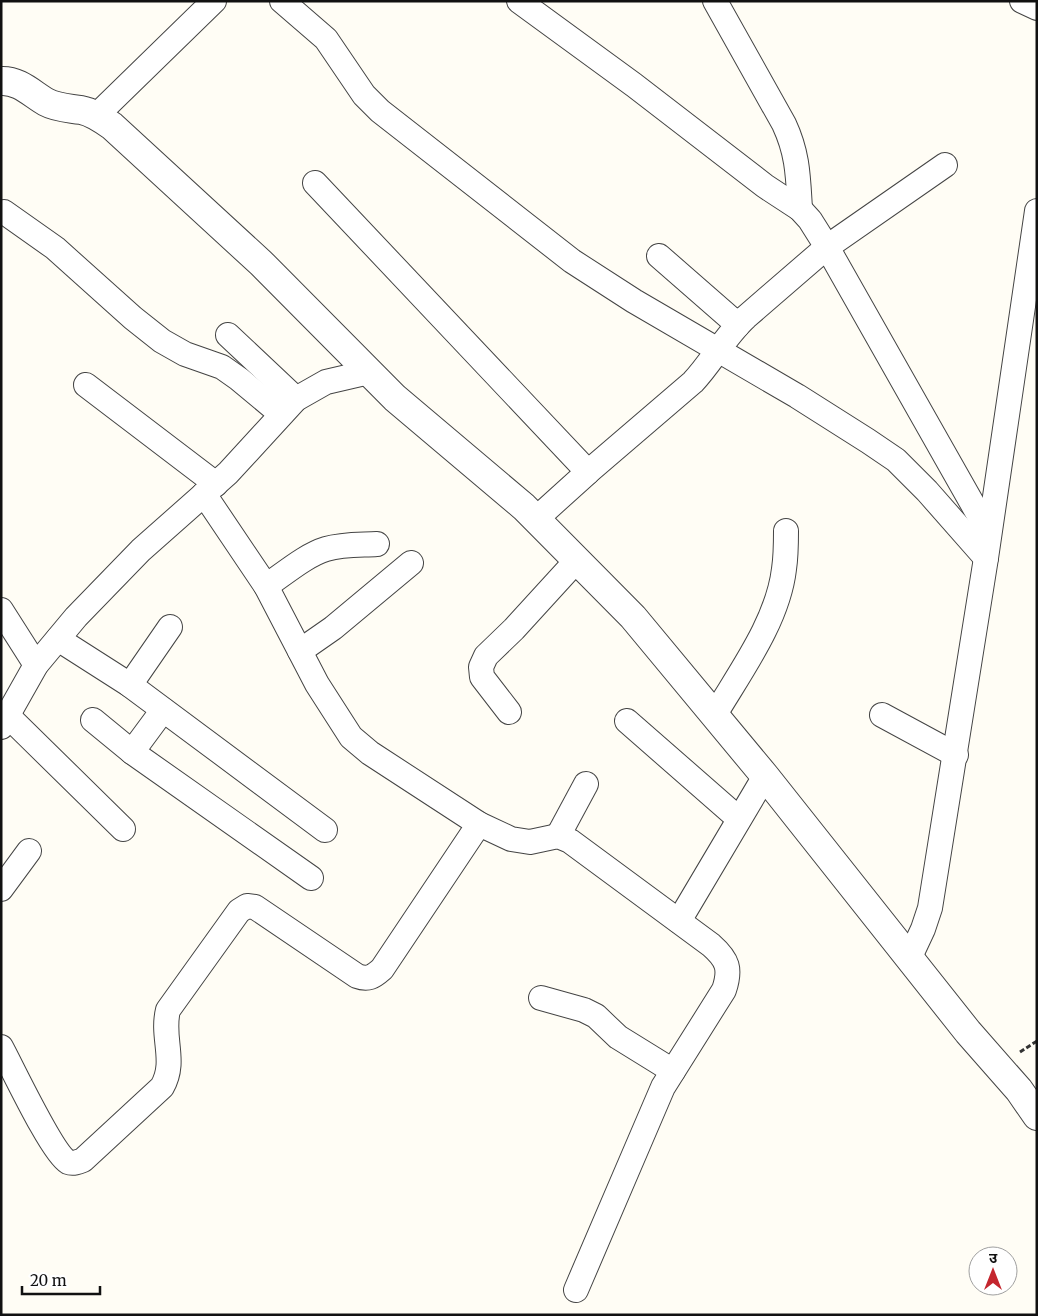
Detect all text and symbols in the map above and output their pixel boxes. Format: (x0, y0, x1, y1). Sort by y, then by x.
north arrow (968, 1246, 1018, 1296)
text: उ (989, 1249, 998, 1267)
scale bar (22, 1264, 100, 1296)
text: 20 m (30, 1271, 67, 1290)

